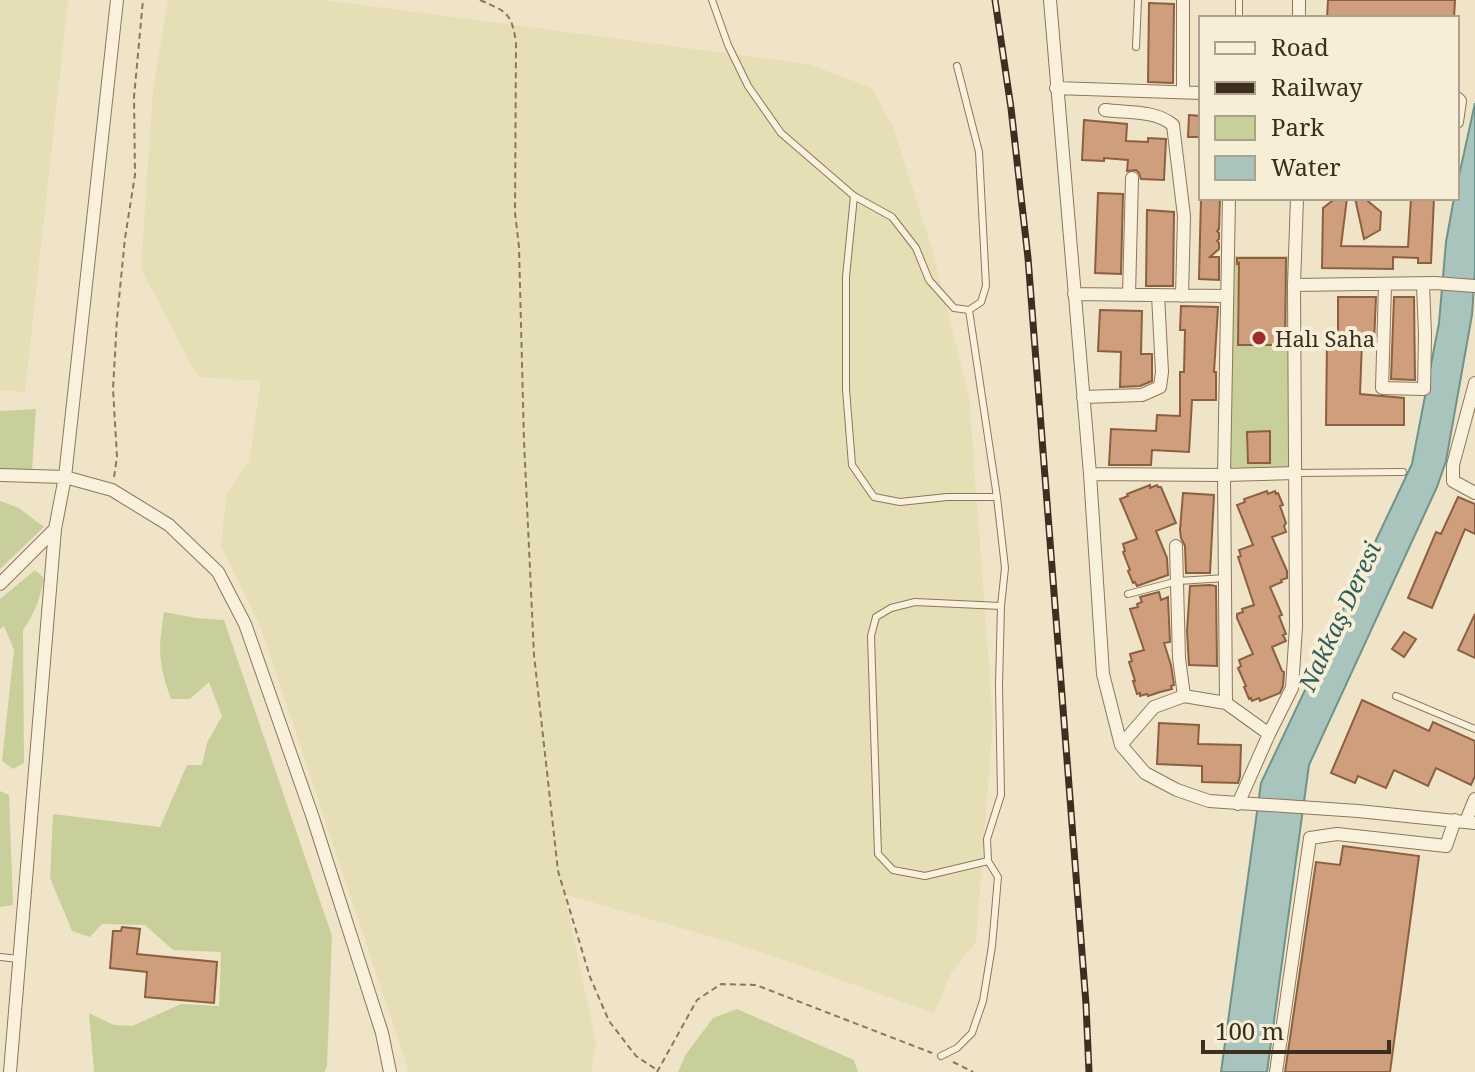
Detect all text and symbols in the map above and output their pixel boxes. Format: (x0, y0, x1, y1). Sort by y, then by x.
legend (1199, 16, 1459, 200)
text: Road (1271, 30, 1329, 63)
text: Railway (1271, 70, 1363, 103)
text: Park (1271, 110, 1325, 143)
text: Water (1271, 150, 1341, 183)
place label: Halı Saha (1275, 323, 1375, 353)
marker: Halı Saha (1250, 329, 1268, 347)
water label: Nakkaş Deresi (1290, 536, 1388, 697)
scale bar (1203, 1004, 1389, 1054)
text: 100 m (1215, 1014, 1284, 1047)

